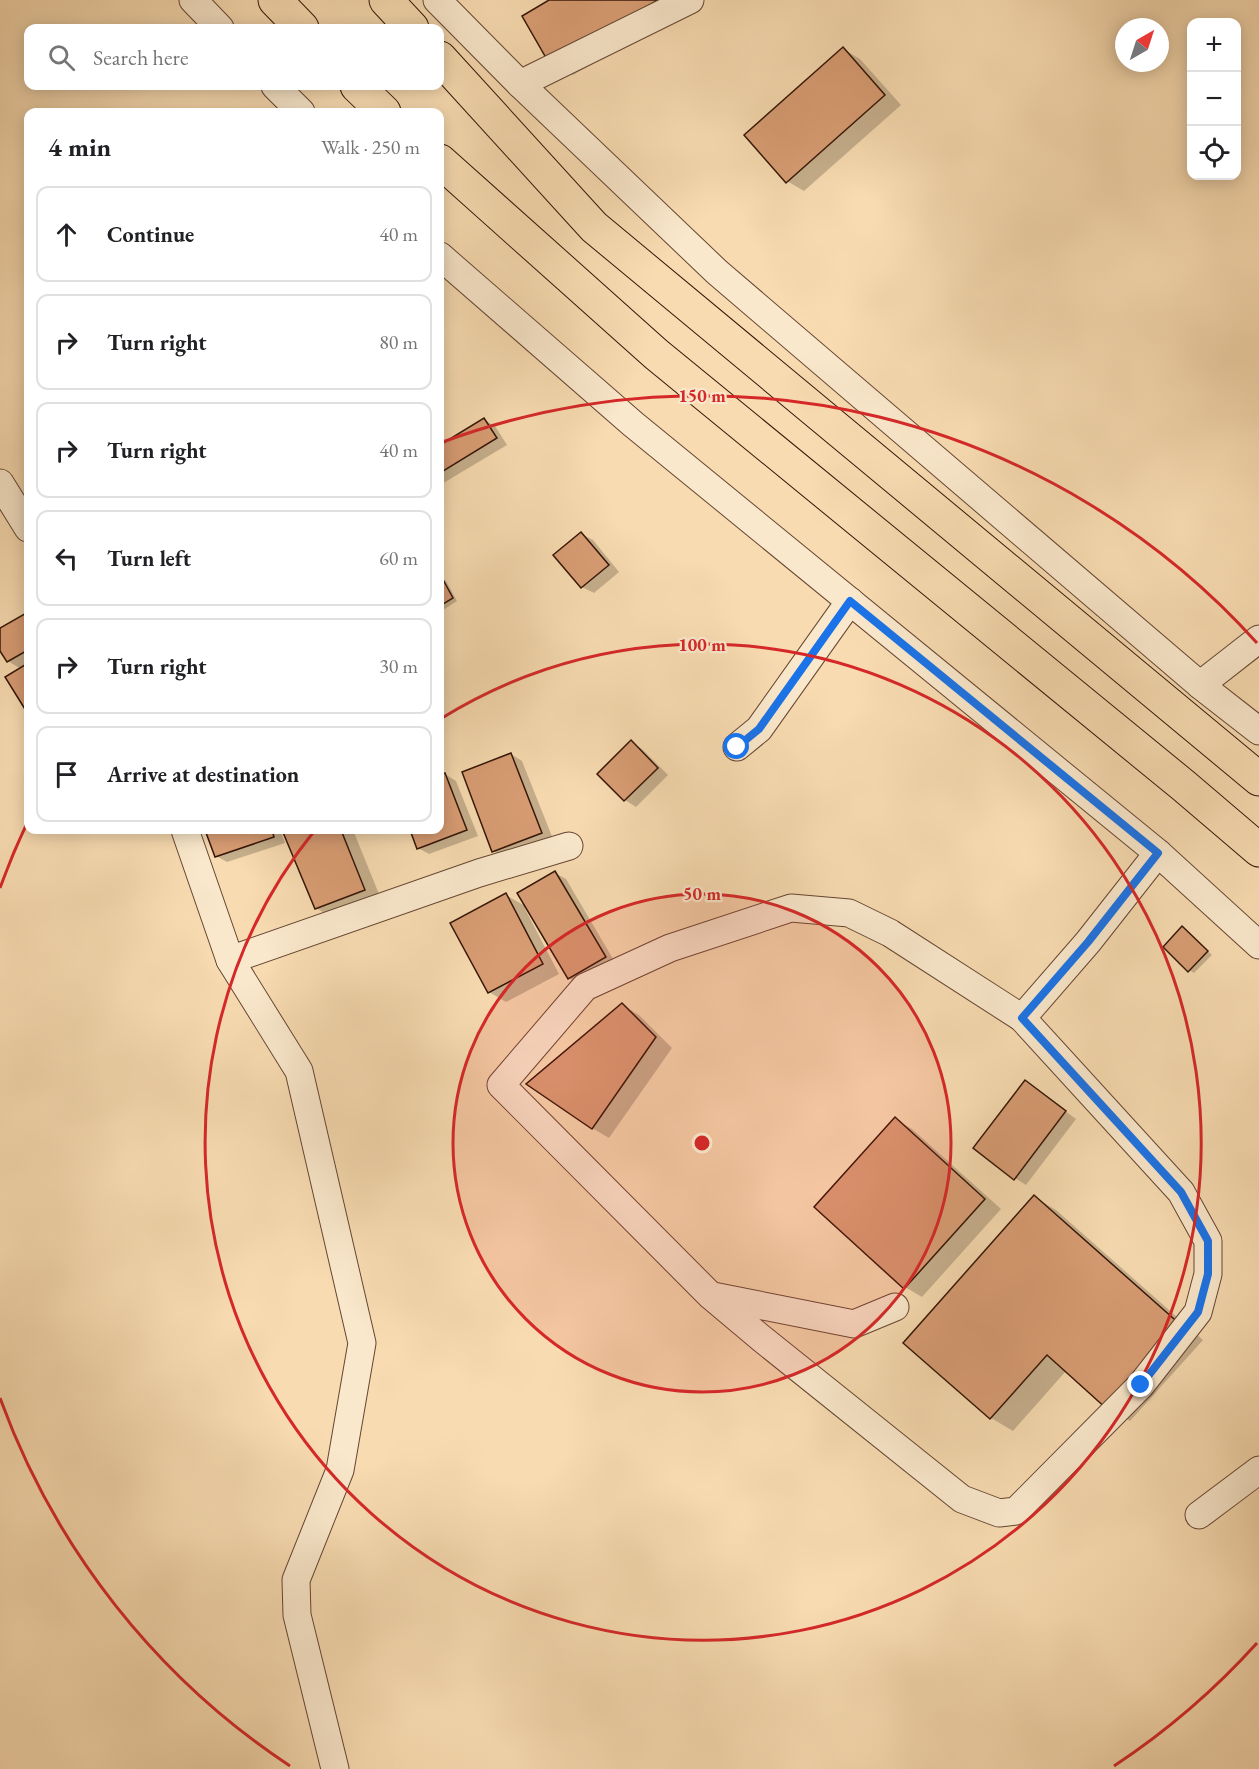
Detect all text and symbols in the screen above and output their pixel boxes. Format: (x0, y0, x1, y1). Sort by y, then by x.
north arrow (1115, 18, 1169, 72)
map controls (1187, 18, 1241, 180)
button: + (1187, 18, 1241, 72)
search box (24, 24, 444, 90)
icon: search (45, 41, 78, 74)
text: Search here (93, 43, 188, 72)
button: − (1187, 72, 1241, 126)
button: locate (1187, 126, 1241, 180)
text: 4 min (48, 130, 111, 164)
text: Walk · 250 m (321, 134, 420, 160)
icon: ahead (50, 218, 83, 251)
text: Continue (107, 220, 194, 249)
text: 40 m (379, 221, 418, 247)
icon: right (50, 326, 83, 359)
text: Turn right (107, 328, 206, 357)
text: 80 m (379, 329, 418, 355)
text: 150 m (678, 384, 726, 407)
icon: right (50, 434, 83, 467)
text: Turn right (107, 436, 206, 465)
text: 40 m (379, 437, 418, 463)
icon: left (50, 542, 83, 575)
text: Turn left (107, 544, 191, 573)
text: 60 m (379, 545, 418, 571)
text: 100 m (678, 633, 726, 656)
icon: right (50, 650, 83, 683)
text: Turn right (107, 652, 206, 681)
text: 30 m (379, 653, 418, 679)
route start (723, 733, 749, 759)
icon: arrive (50, 758, 83, 791)
text: Arrive at destination (107, 760, 299, 789)
text: 50 m (683, 882, 721, 905)
centre of rings (692, 1133, 712, 1153)
route end (1127, 1371, 1153, 1397)

